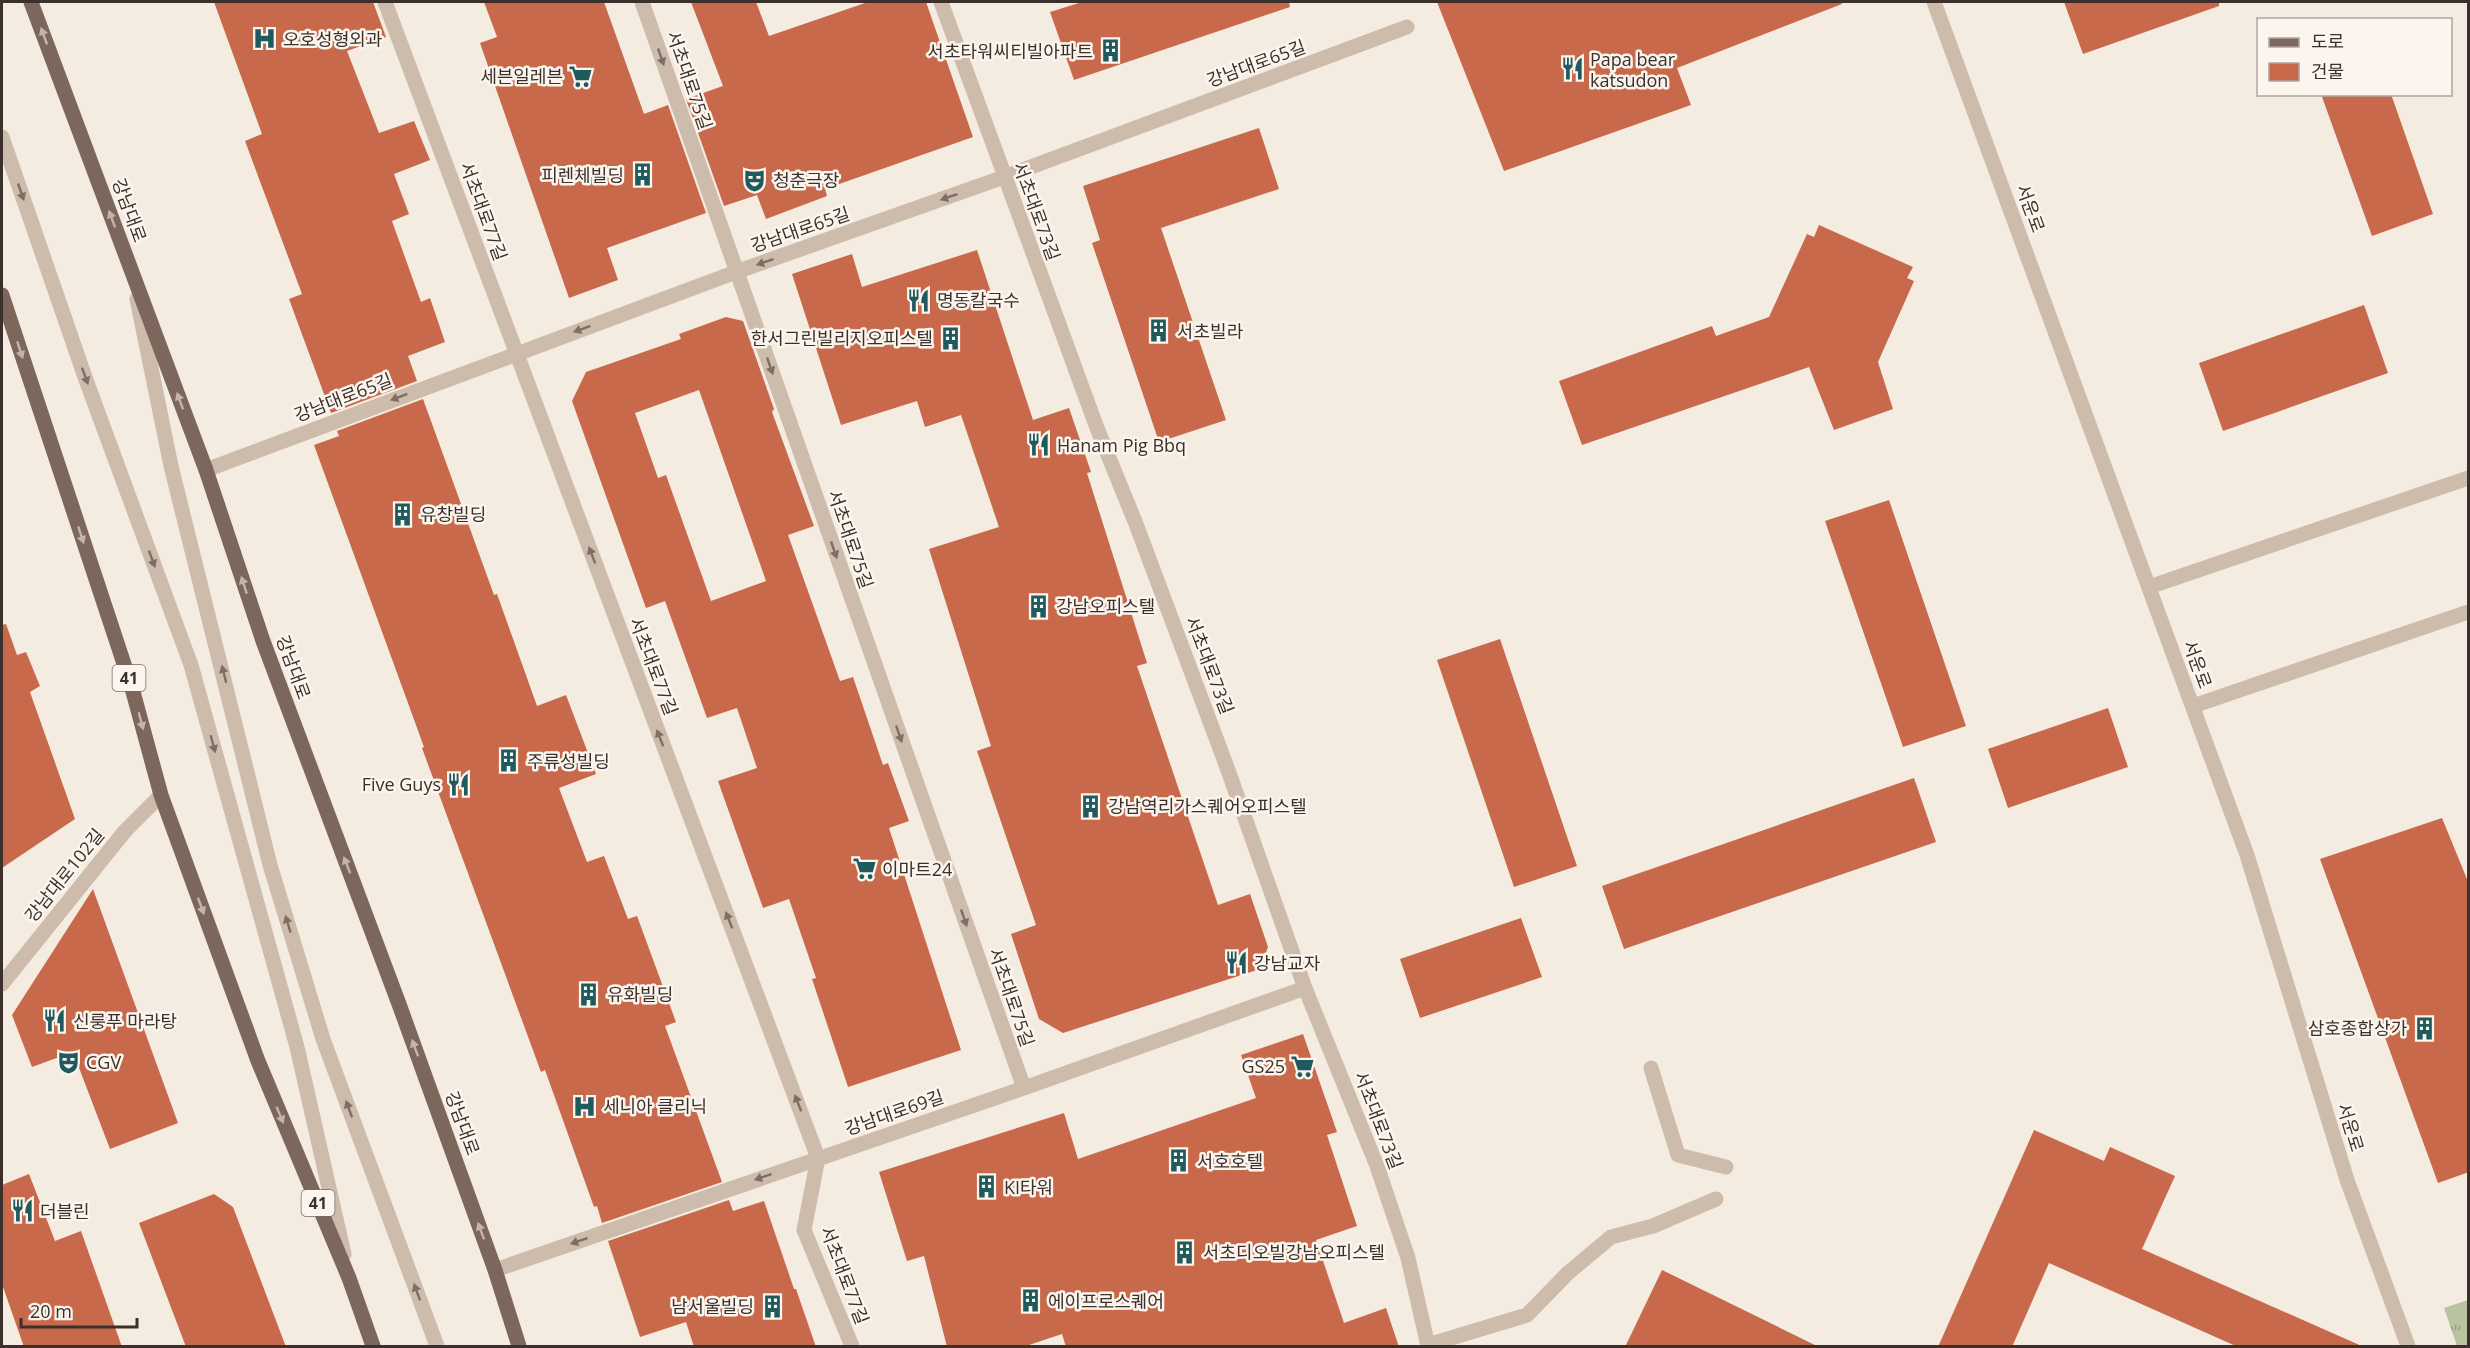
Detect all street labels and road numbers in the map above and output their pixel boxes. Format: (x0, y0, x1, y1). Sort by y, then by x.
street label: 서초대로75길 (662, 27, 718, 133)
street label: 강남대로65길 (1203, 34, 1309, 92)
street label: 서초대로77길 (455, 158, 513, 264)
street label: 서초대로73길 (1008, 158, 1066, 264)
street label: 강남대로 (107, 175, 153, 245)
street label: 서운로 (2011, 181, 2051, 235)
street label: 강남대로65길 (747, 201, 853, 257)
street label: 강남대로65길 (290, 367, 396, 427)
street label: 서초대로75길 (823, 486, 879, 592)
street label: 서초대로73길 (1180, 612, 1240, 718)
street label: 서초대로77길 (624, 613, 684, 719)
street label: 강남대로 (271, 632, 317, 702)
street label: 서운로 (2178, 637, 2218, 691)
road number: 41 (112, 665, 146, 691)
street label: 강남대로102길 (19, 823, 109, 927)
street label: 서초대로75길 (984, 944, 1040, 1050)
street label: 서초대로73길 (1349, 1067, 1409, 1173)
street label: 강남대로69길 (841, 1084, 947, 1140)
street label: 강남대로 (440, 1088, 486, 1158)
street label: 서운로 (2332, 1100, 2370, 1154)
road number: 41 (302, 1190, 334, 1216)
street label: 서초대로77길 (815, 1222, 875, 1328)

